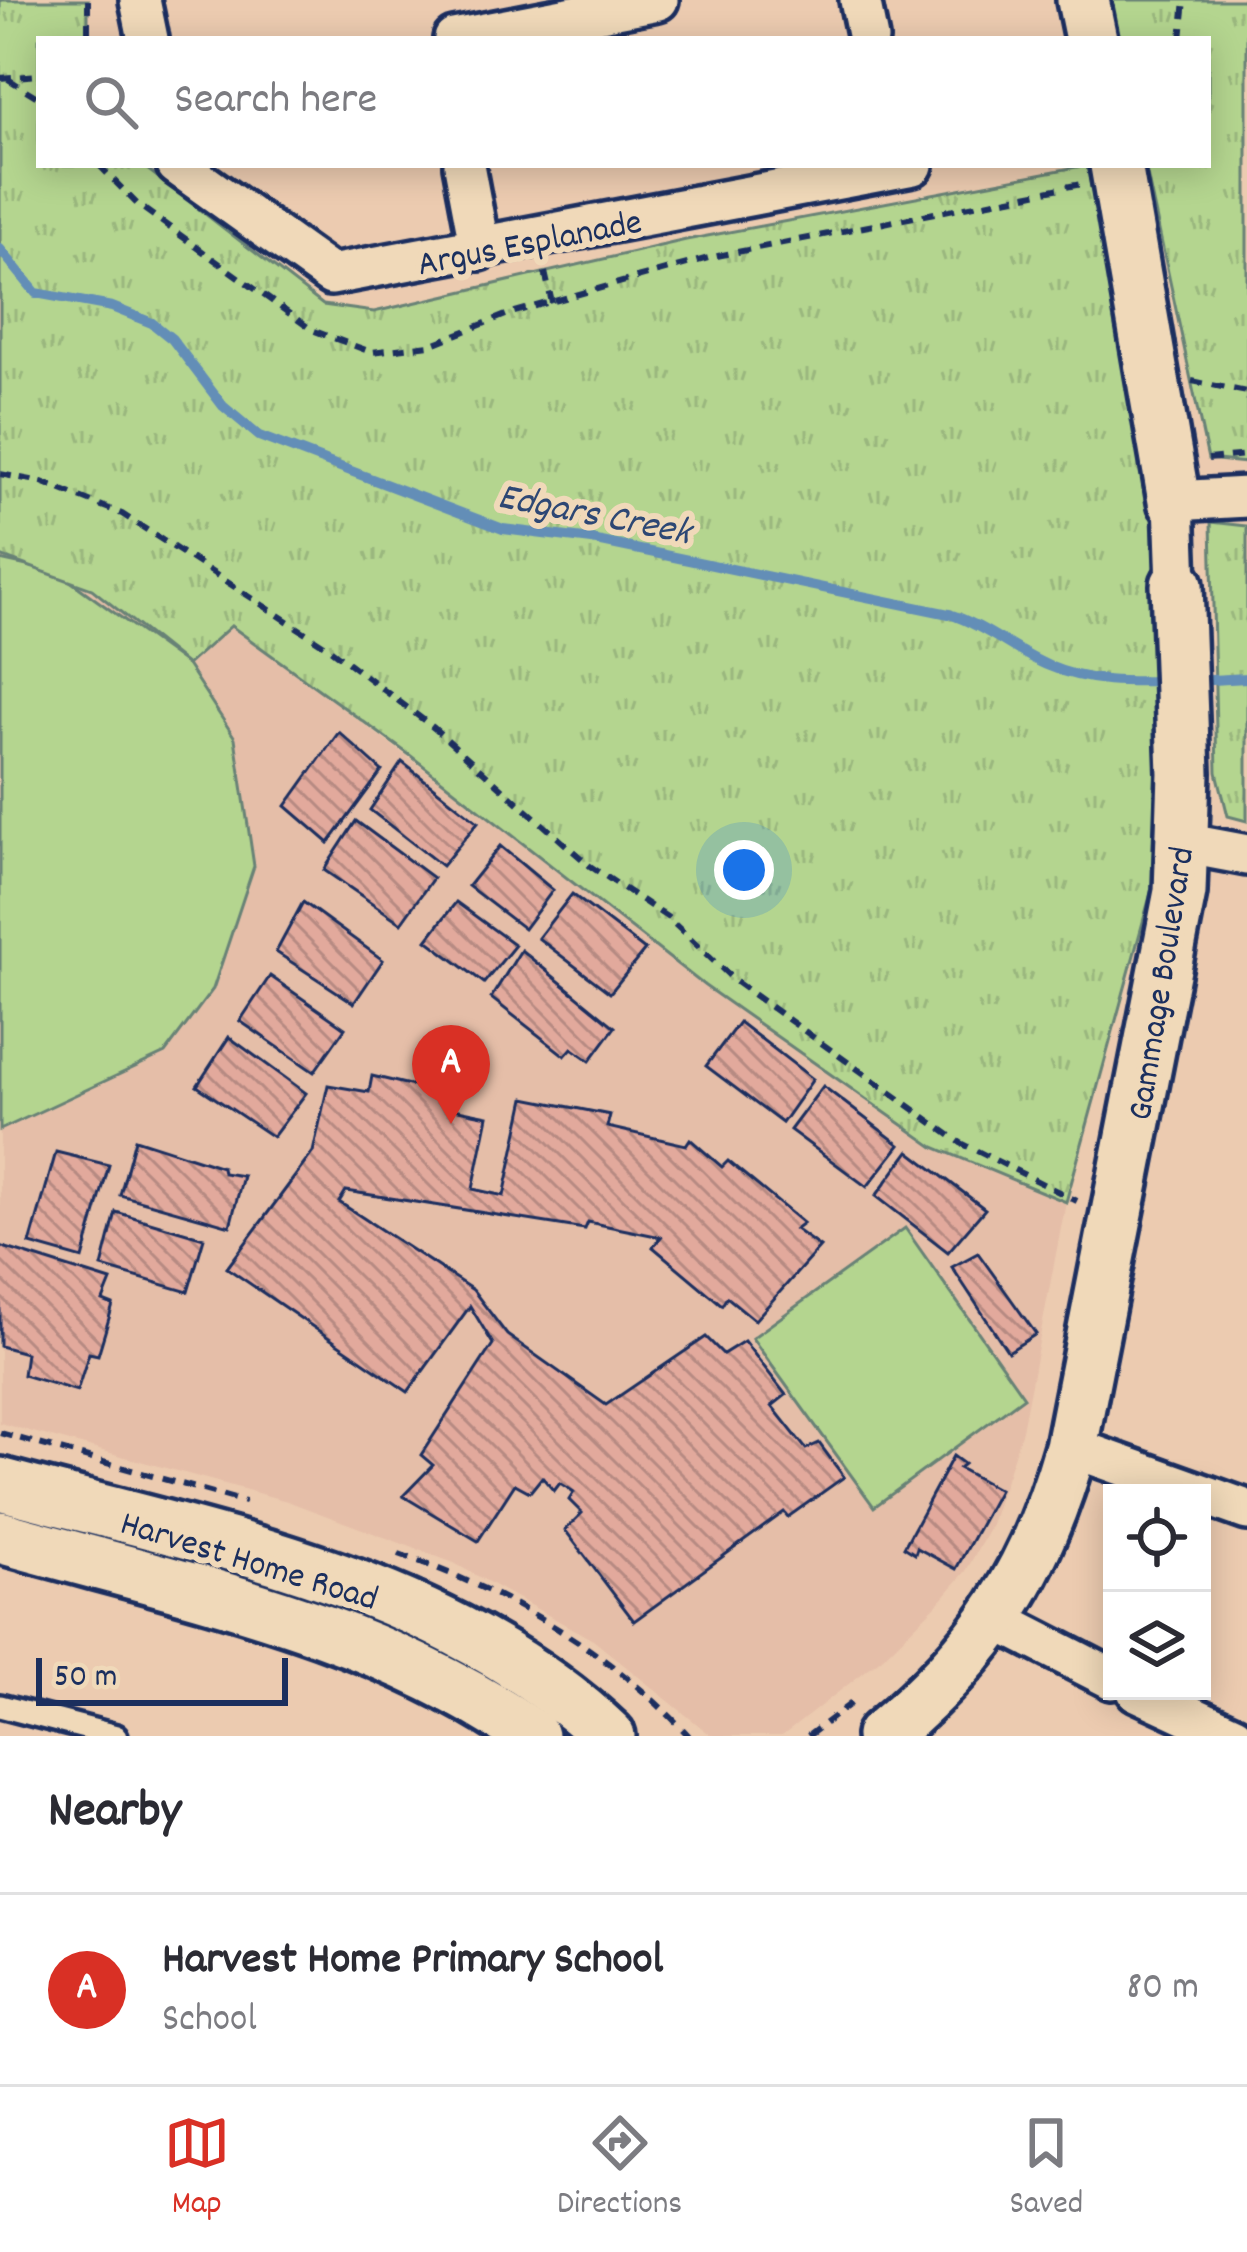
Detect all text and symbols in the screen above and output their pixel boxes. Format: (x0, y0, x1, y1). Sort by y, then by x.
search box (36, 36, 1211, 168)
icon: search (78, 69, 144, 135)
text: Search here (174, 70, 377, 134)
street label: Argus Esplanade (414, 199, 647, 293)
water label: Edgars Creek (493, 472, 698, 564)
your location (714, 840, 774, 900)
street label: Gammage Boulevard (1117, 843, 1211, 1125)
pin: A (412, 1025, 490, 1124)
map controls (1103, 1484, 1211, 1700)
button: locate (1103, 1484, 1211, 1592)
street label: Harvest Home Road (113, 1500, 383, 1628)
button: layers (1103, 1592, 1211, 1700)
scale bar (36, 1652, 288, 1705)
text: 50 m (54, 1655, 118, 1702)
text: Nearby (48, 1778, 181, 1850)
text: Harvest Home Primary School (162, 1930, 663, 1994)
text: A (76, 1962, 98, 2017)
text: 80 m (1126, 1962, 1199, 2017)
text: School (162, 1994, 257, 2049)
tab: Map (164, 2110, 230, 2229)
tab: Directions (557, 2110, 682, 2229)
tab: Saved (1010, 2110, 1083, 2229)

